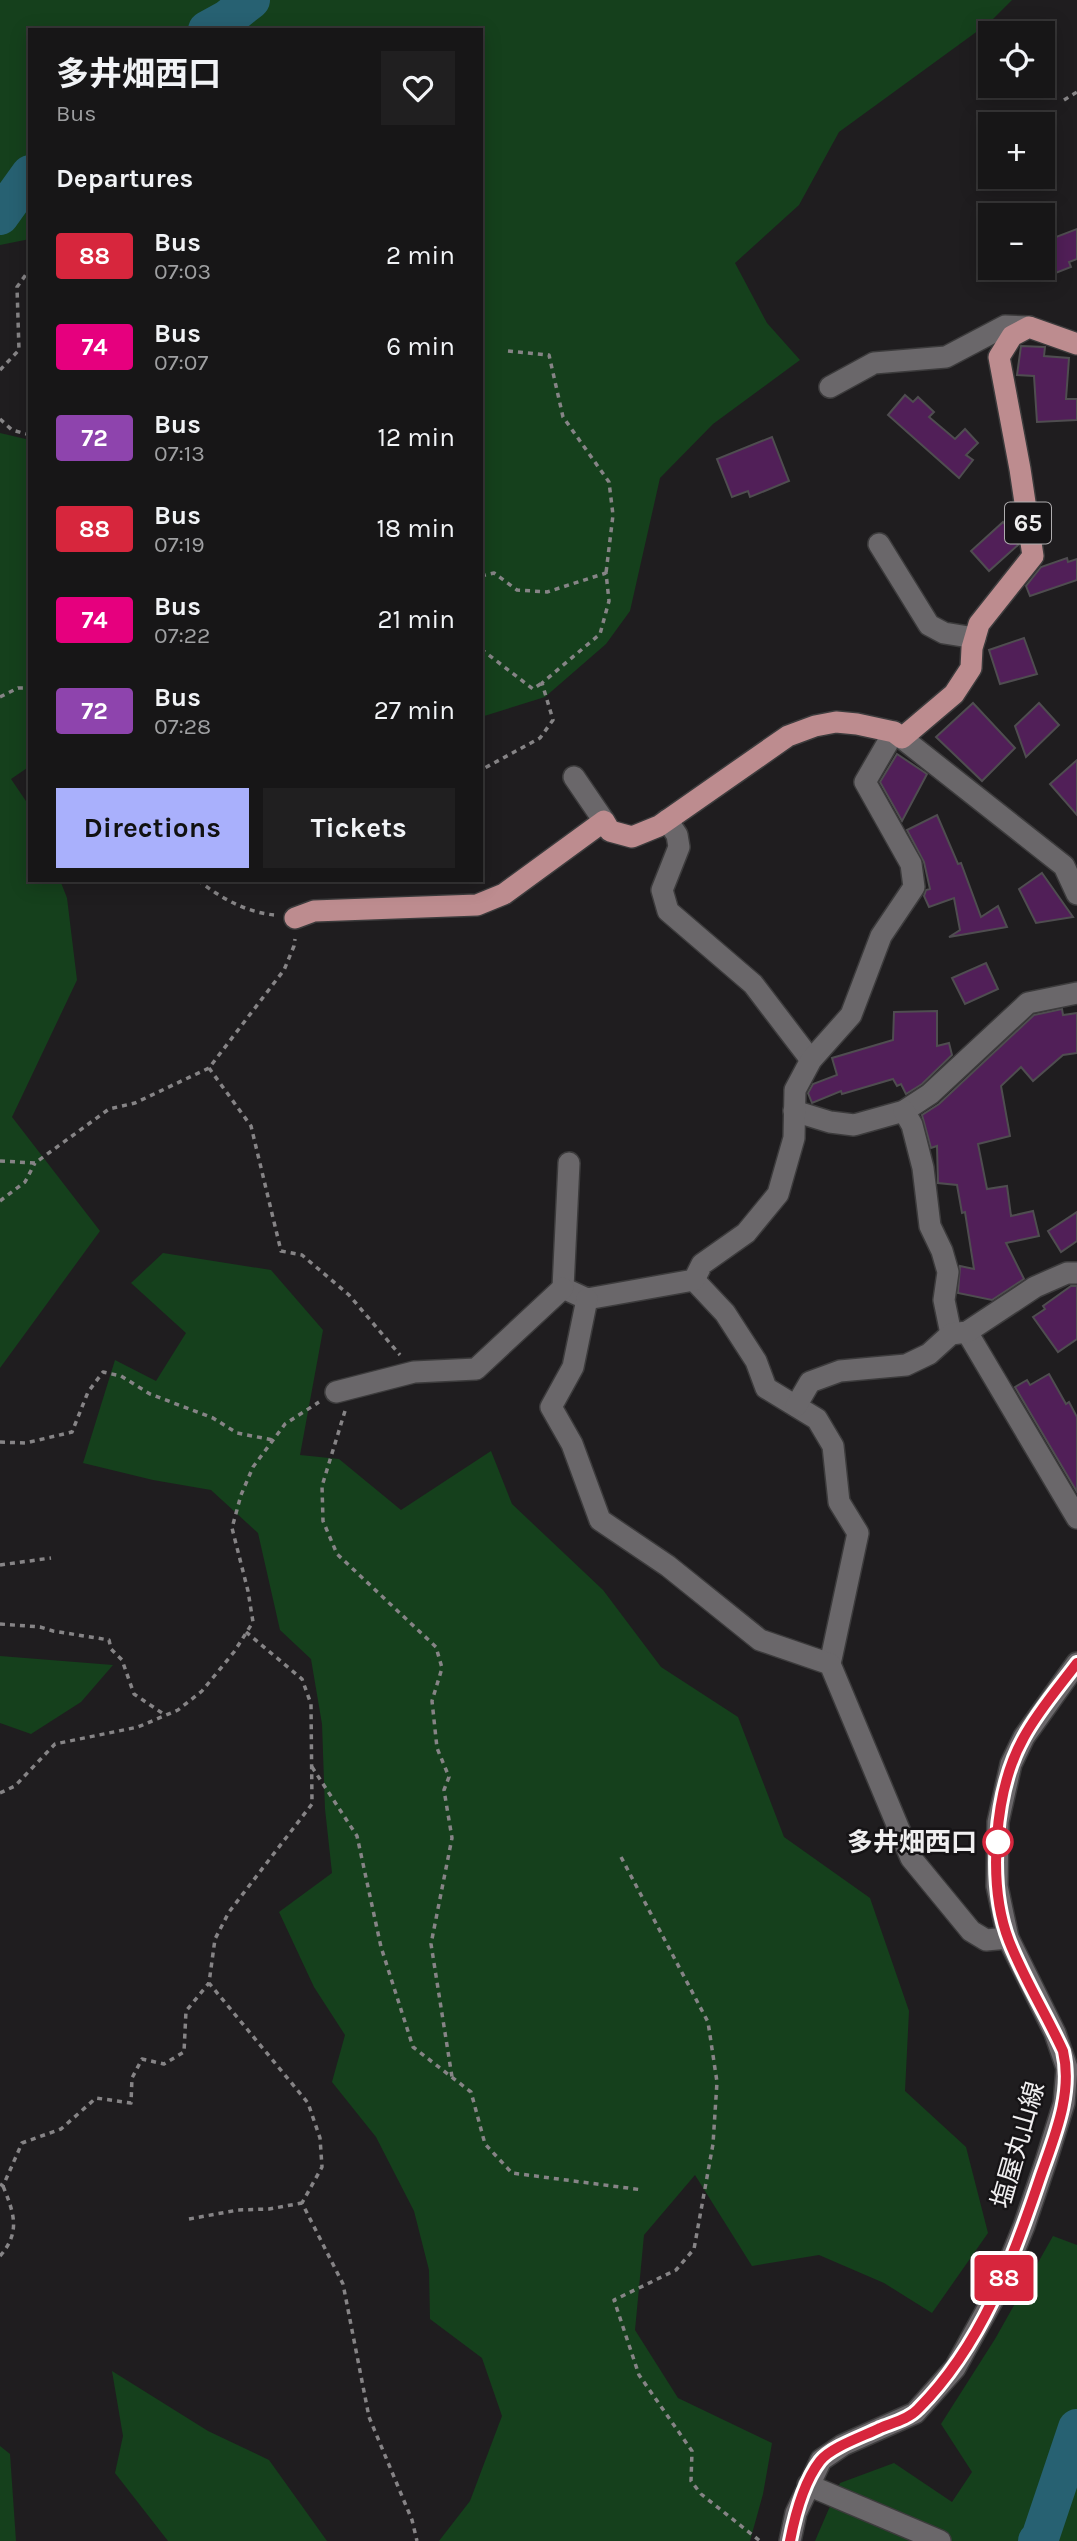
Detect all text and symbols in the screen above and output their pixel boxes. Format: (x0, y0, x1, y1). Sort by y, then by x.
map controls (978, 21, 1055, 280)
button: locate (978, 21, 1055, 98)
button: heart (381, 51, 455, 125)
text: 多井畑西口 (56, 55, 221, 93)
text: Bus (56, 100, 96, 127)
button: + (978, 112, 1055, 189)
text: Departures (56, 163, 193, 194)
button: − (978, 203, 1055, 280)
text: Bus (154, 227, 201, 258)
text: 2 min (386, 240, 455, 271)
text: 88 (79, 242, 110, 270)
text: 07:03 (154, 258, 211, 285)
text: Bus (154, 318, 201, 349)
text: 6 min (386, 331, 455, 362)
text: 74 (81, 333, 108, 361)
text: 07:07 (154, 349, 208, 376)
text: Bus (154, 409, 201, 440)
text: 12 min (377, 422, 455, 453)
text: 72 (81, 424, 108, 452)
text: 07:13 (154, 440, 205, 467)
text: Bus (154, 500, 201, 531)
road number: 65 (1005, 502, 1051, 544)
text: 18 min (376, 513, 455, 544)
text: 88 (79, 515, 110, 543)
text: 07:19 (154, 531, 205, 558)
text: Bus (154, 591, 201, 622)
text: 21 min (377, 604, 455, 635)
text: 74 (81, 606, 108, 634)
text: 07:22 (154, 622, 210, 649)
text: Bus (154, 682, 201, 713)
text: 27 min (374, 695, 455, 726)
text: 72 (81, 697, 108, 725)
text: 07:28 (154, 713, 211, 740)
button: Directions (56, 788, 249, 868)
button: Tickets (263, 788, 455, 868)
place label: 多井畑西口 (847, 1827, 977, 1858)
marker: 多井畑西口 (983, 1827, 1013, 1857)
street label: 塩屋丸山線 (985, 2078, 1051, 2212)
line badge: 88 (972, 2255, 1036, 2301)
text: 88 (988, 2264, 1020, 2292)

